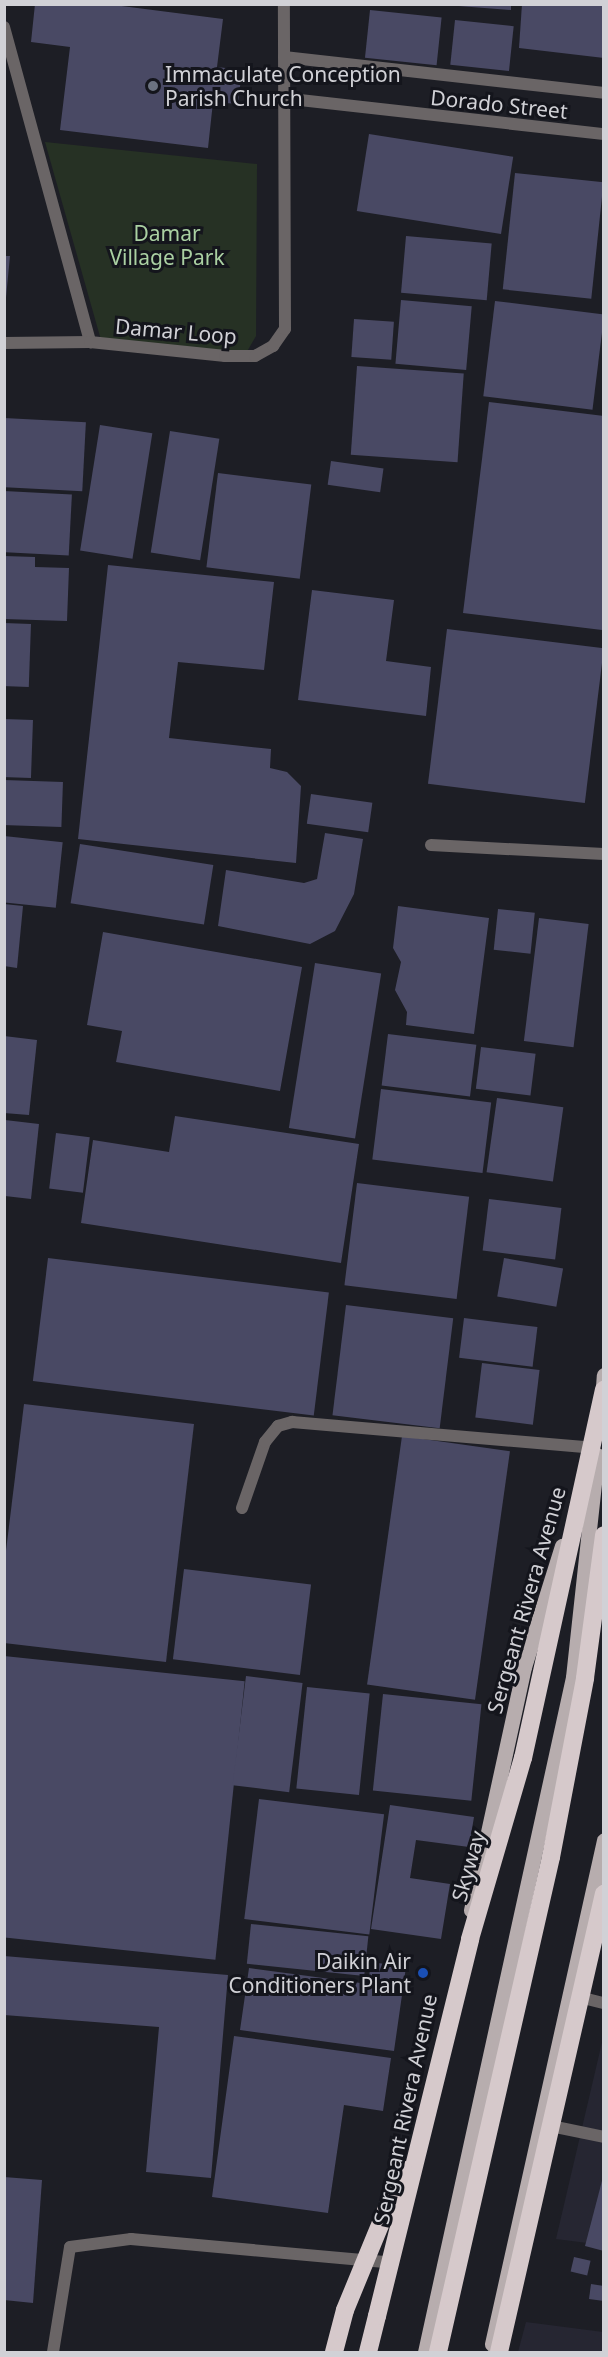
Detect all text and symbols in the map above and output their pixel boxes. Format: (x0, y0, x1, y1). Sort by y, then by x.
place label: Immaculate Conception Parish Church (165, 61, 401, 111)
marker: Immaculate Conception Parish Church (146, 79, 160, 93)
street label: Dorado Street (429, 84, 569, 124)
park label: Damar Village Park (109, 220, 225, 270)
street label: Damar Loop (114, 313, 238, 349)
street label: Sergeant Rivera Avenue (482, 1484, 570, 1716)
street label: Skyway (446, 1828, 490, 1904)
place label: Daikin Air Conditioners Plant (229, 1948, 411, 1998)
marker: Daikin Air Conditioners Plant (416, 1966, 430, 1980)
street label: Sergeant Rivera Avenue (368, 1992, 442, 2226)

